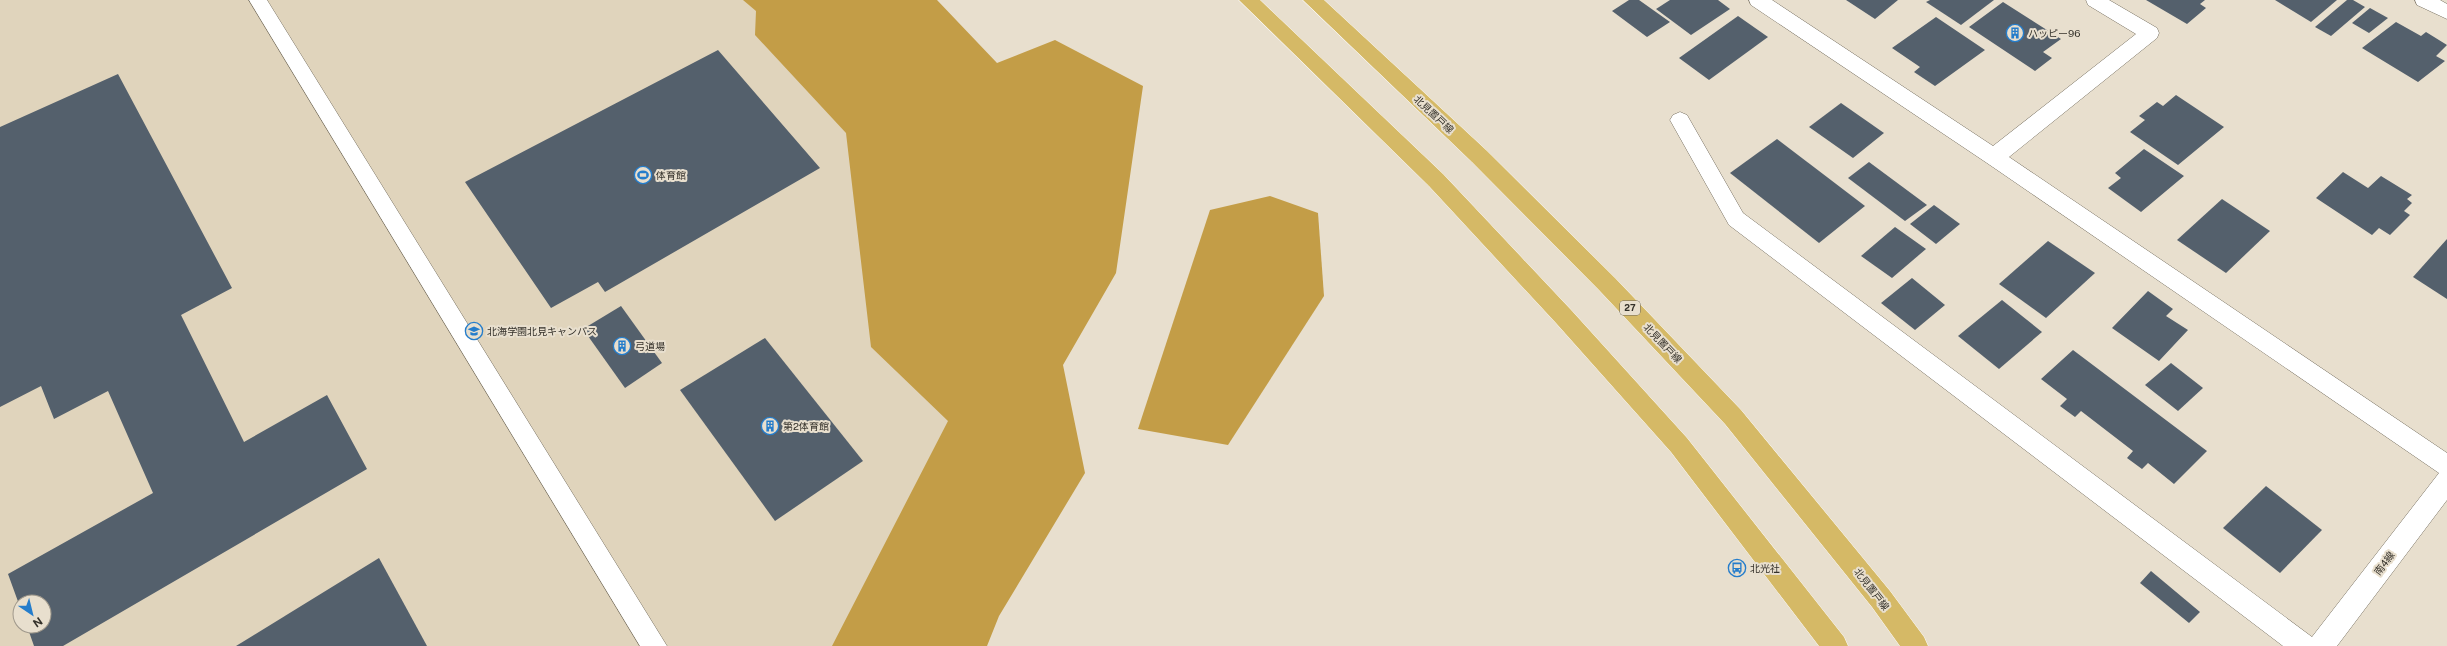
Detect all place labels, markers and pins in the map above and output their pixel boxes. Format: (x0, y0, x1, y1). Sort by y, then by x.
building icon: ハッピー96 (2005, 23, 2025, 43)
place label: ハッピー96 (2028, 27, 2080, 39)
sports icon: 体育館 (633, 165, 653, 185)
place label: 体育館 (656, 169, 686, 181)
school or university icon: 北海学園北見キャンパス (464, 321, 484, 341)
place label: 北海学園北見キャンパス (487, 325, 597, 337)
building icon: 弓道場 (612, 336, 632, 356)
place label: 弓道場 (635, 340, 665, 352)
building icon: 第2体育館 (760, 416, 780, 436)
place label: 第2体育館 (783, 420, 829, 432)
bus stop icon: 北光社 (1727, 558, 1747, 578)
place label: 北光社 (1750, 562, 1780, 574)

